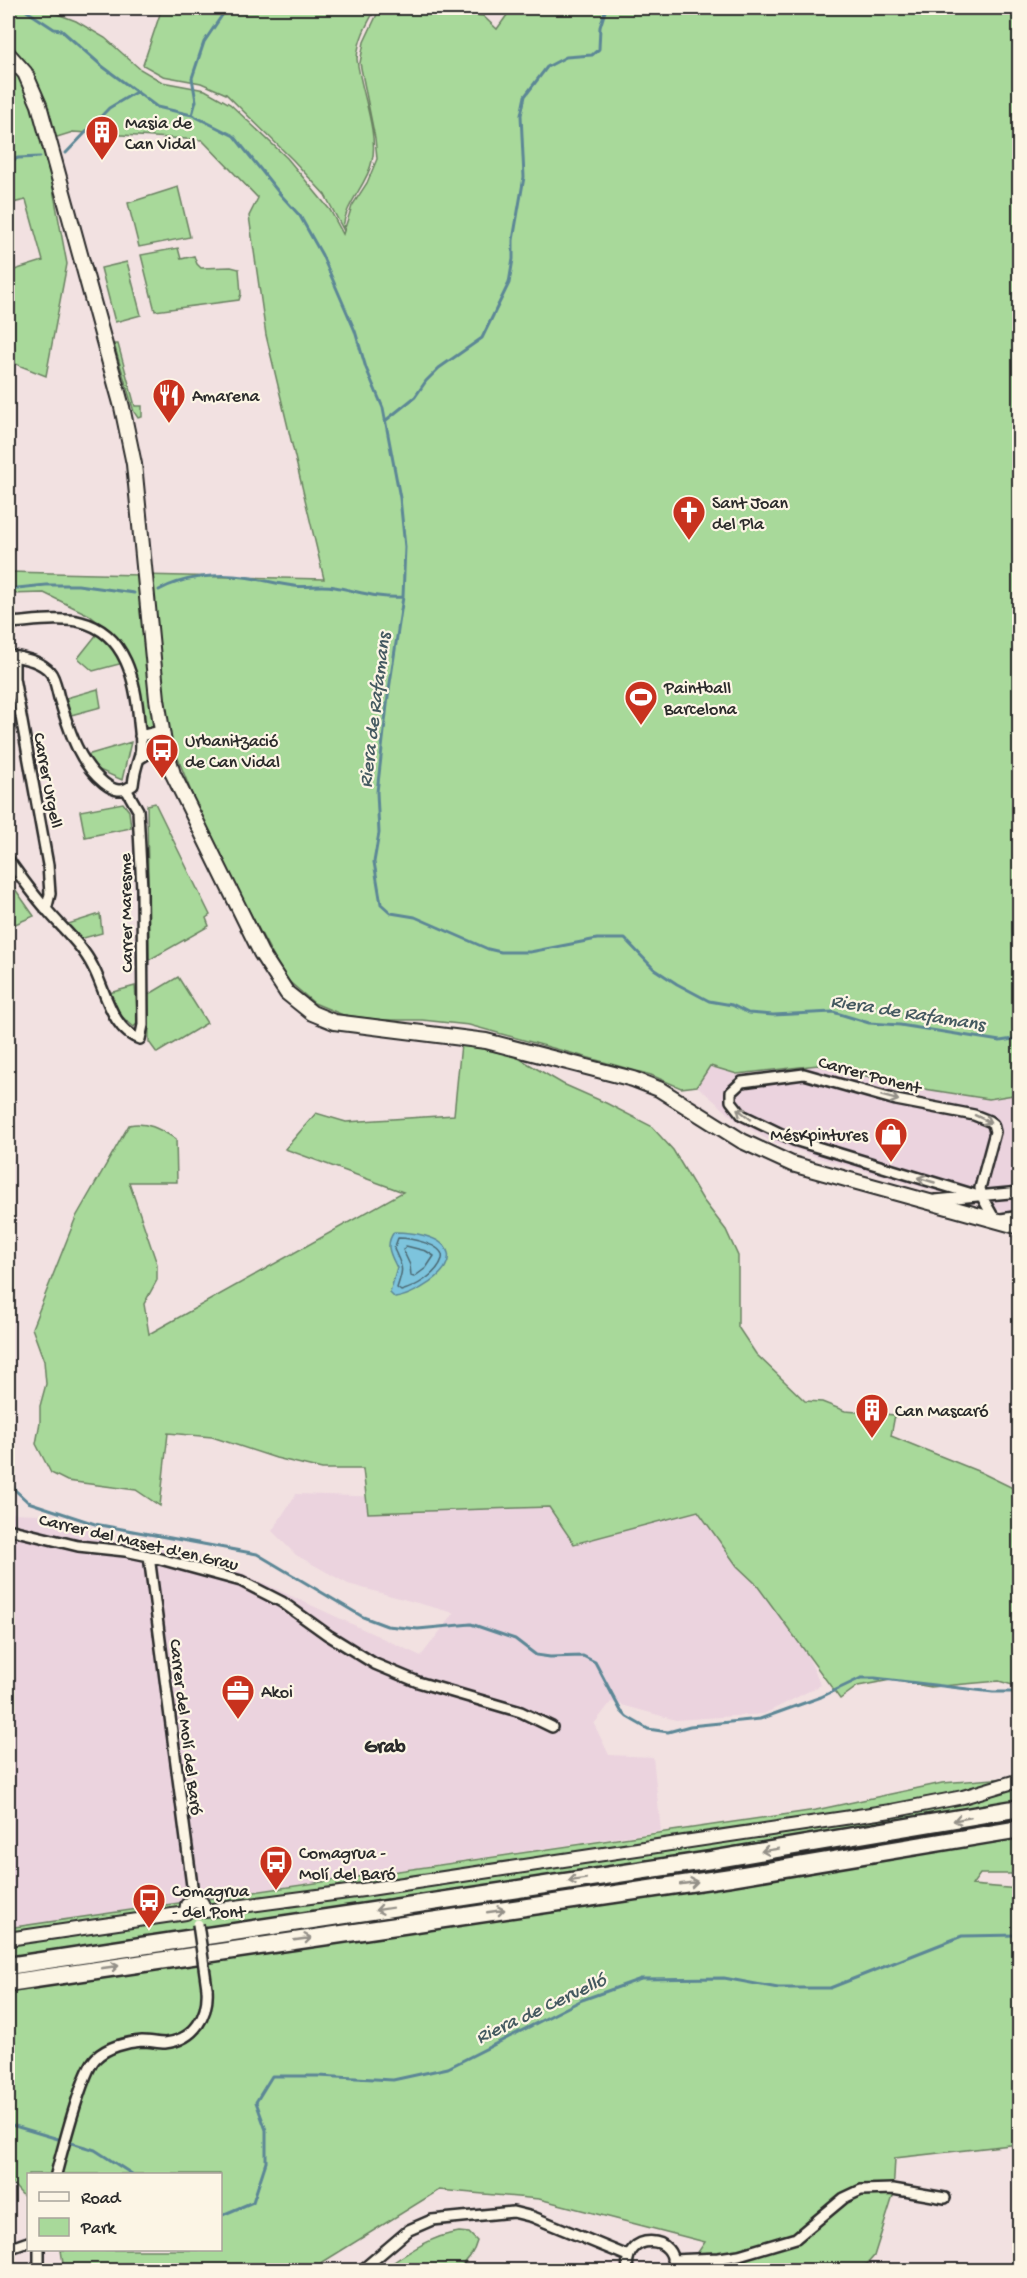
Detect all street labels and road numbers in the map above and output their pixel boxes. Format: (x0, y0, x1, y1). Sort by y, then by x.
street label: Carrer Urgell (27, 731, 66, 830)
street label: Carrer Maresme (116, 852, 139, 973)
street label: Carrer Ponent (816, 1053, 925, 1101)
street label: Carrer del Maset d'en Grau (37, 1510, 241, 1577)
street label: Carrer del Molí del Baró (163, 1638, 206, 1817)

